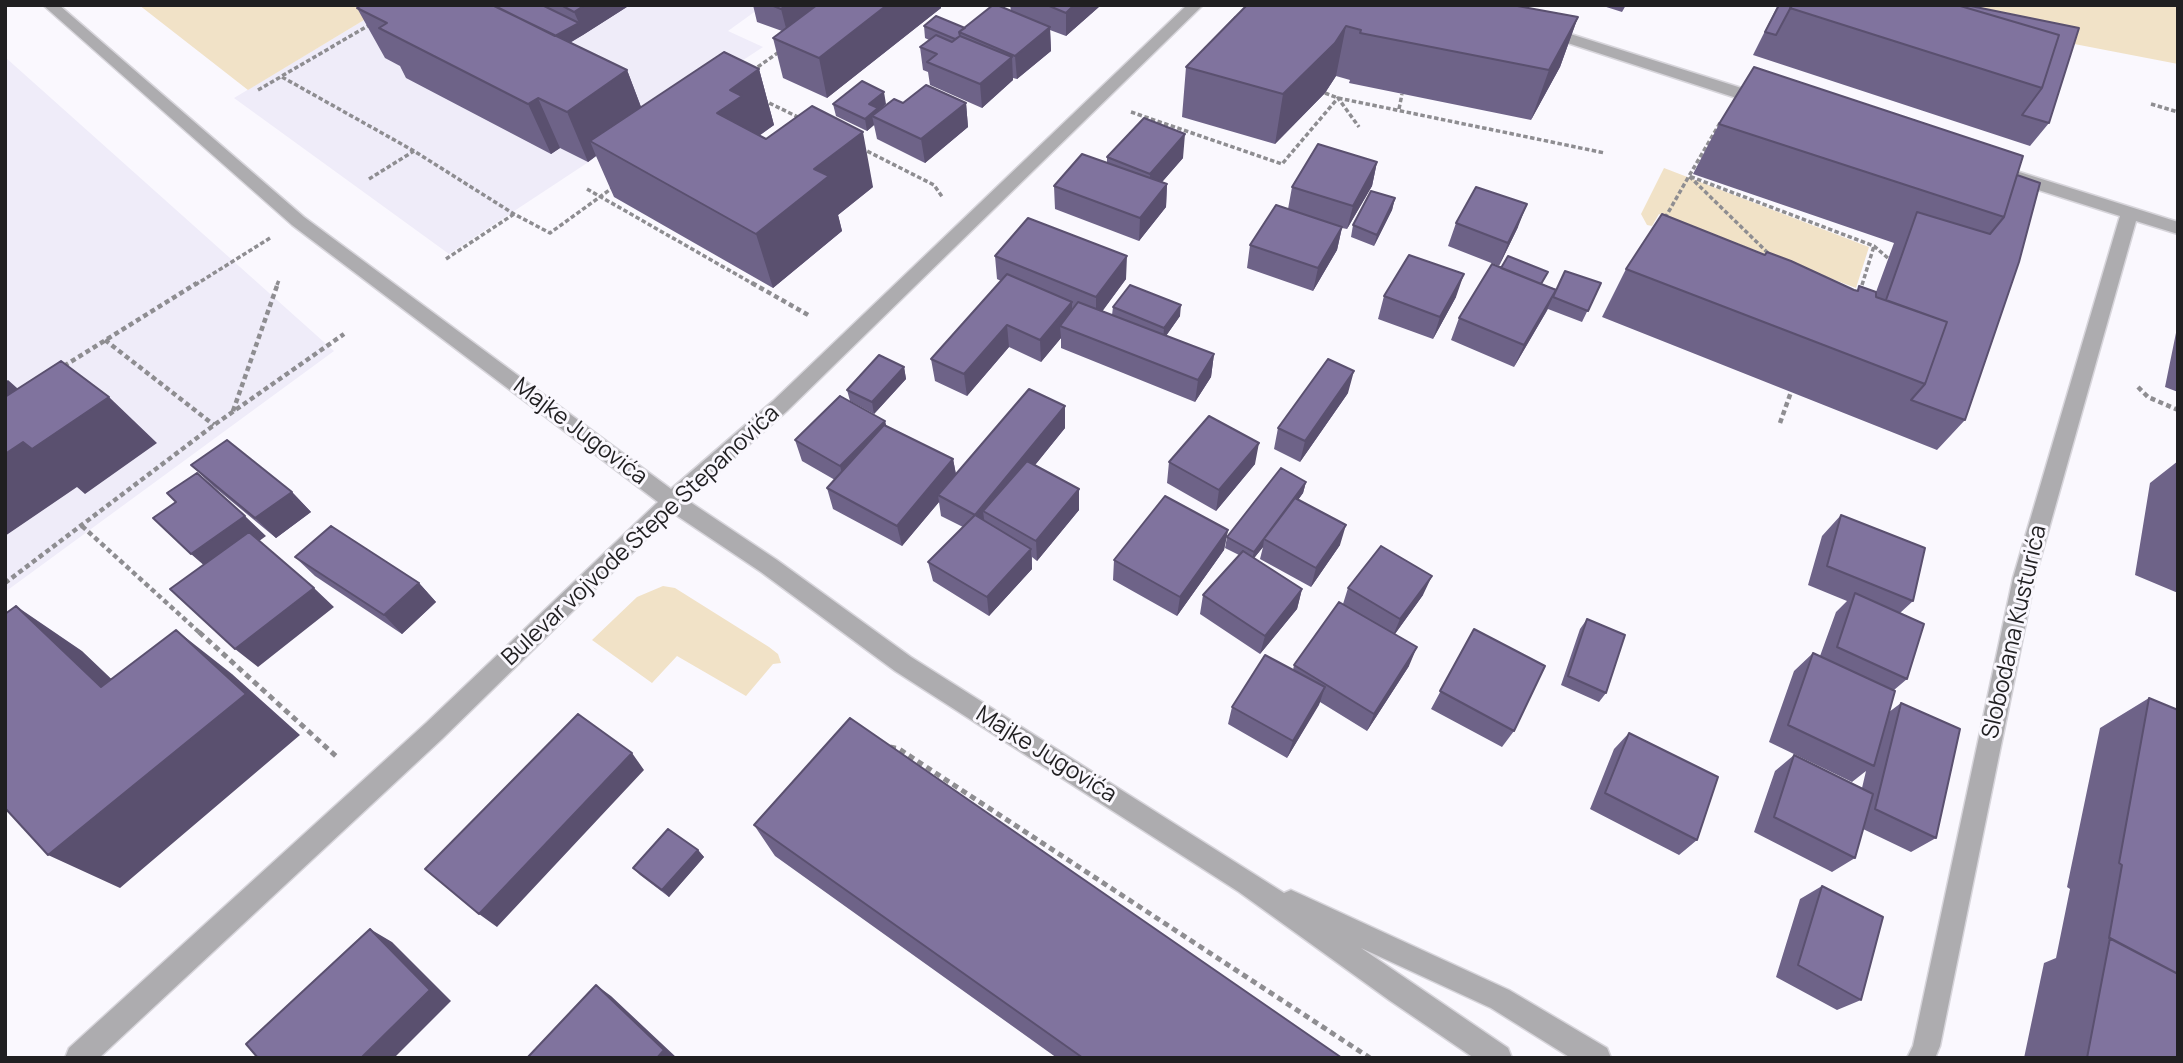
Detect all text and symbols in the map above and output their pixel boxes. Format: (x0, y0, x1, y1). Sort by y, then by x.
street label: Majke Jugovića (508, 373, 652, 491)
street label: Bulevar vojvode Stepe Stepanovića (497, 400, 785, 672)
street label: Slobodana Kusturića (1977, 523, 2053, 741)
street label: Majke Jugovića (971, 701, 1121, 809)

